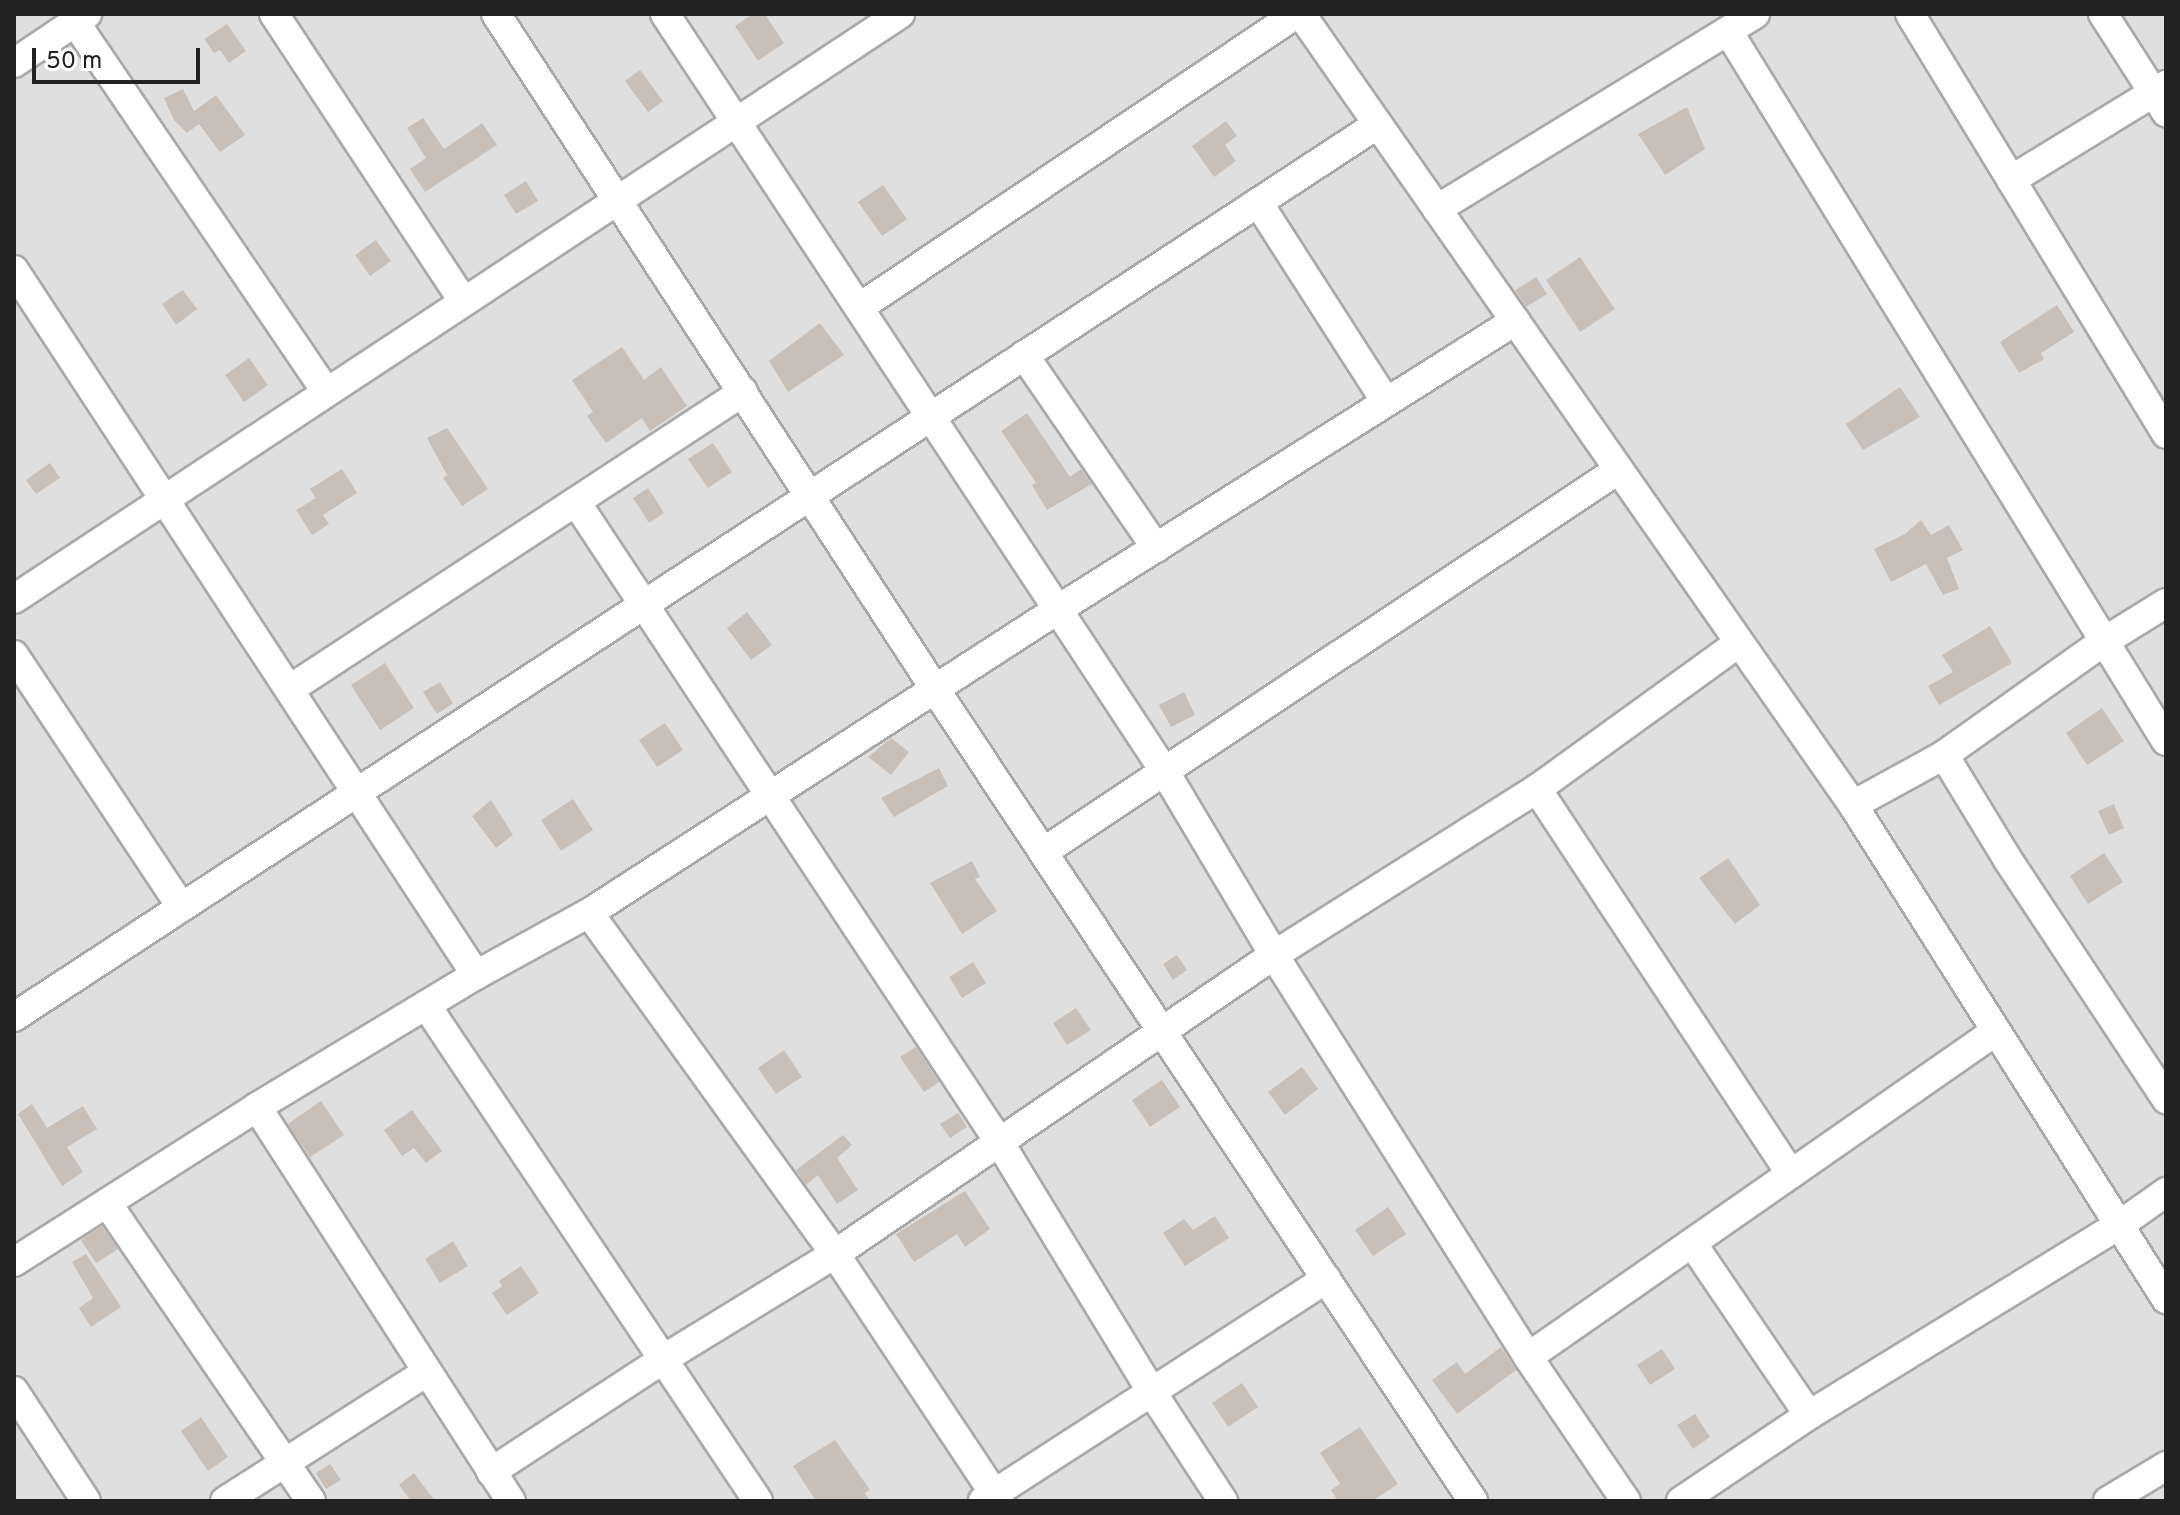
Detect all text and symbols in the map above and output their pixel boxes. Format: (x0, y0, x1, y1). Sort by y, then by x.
scale bar (36, 32, 204, 82)
text: 50 m (46, 47, 102, 77)

